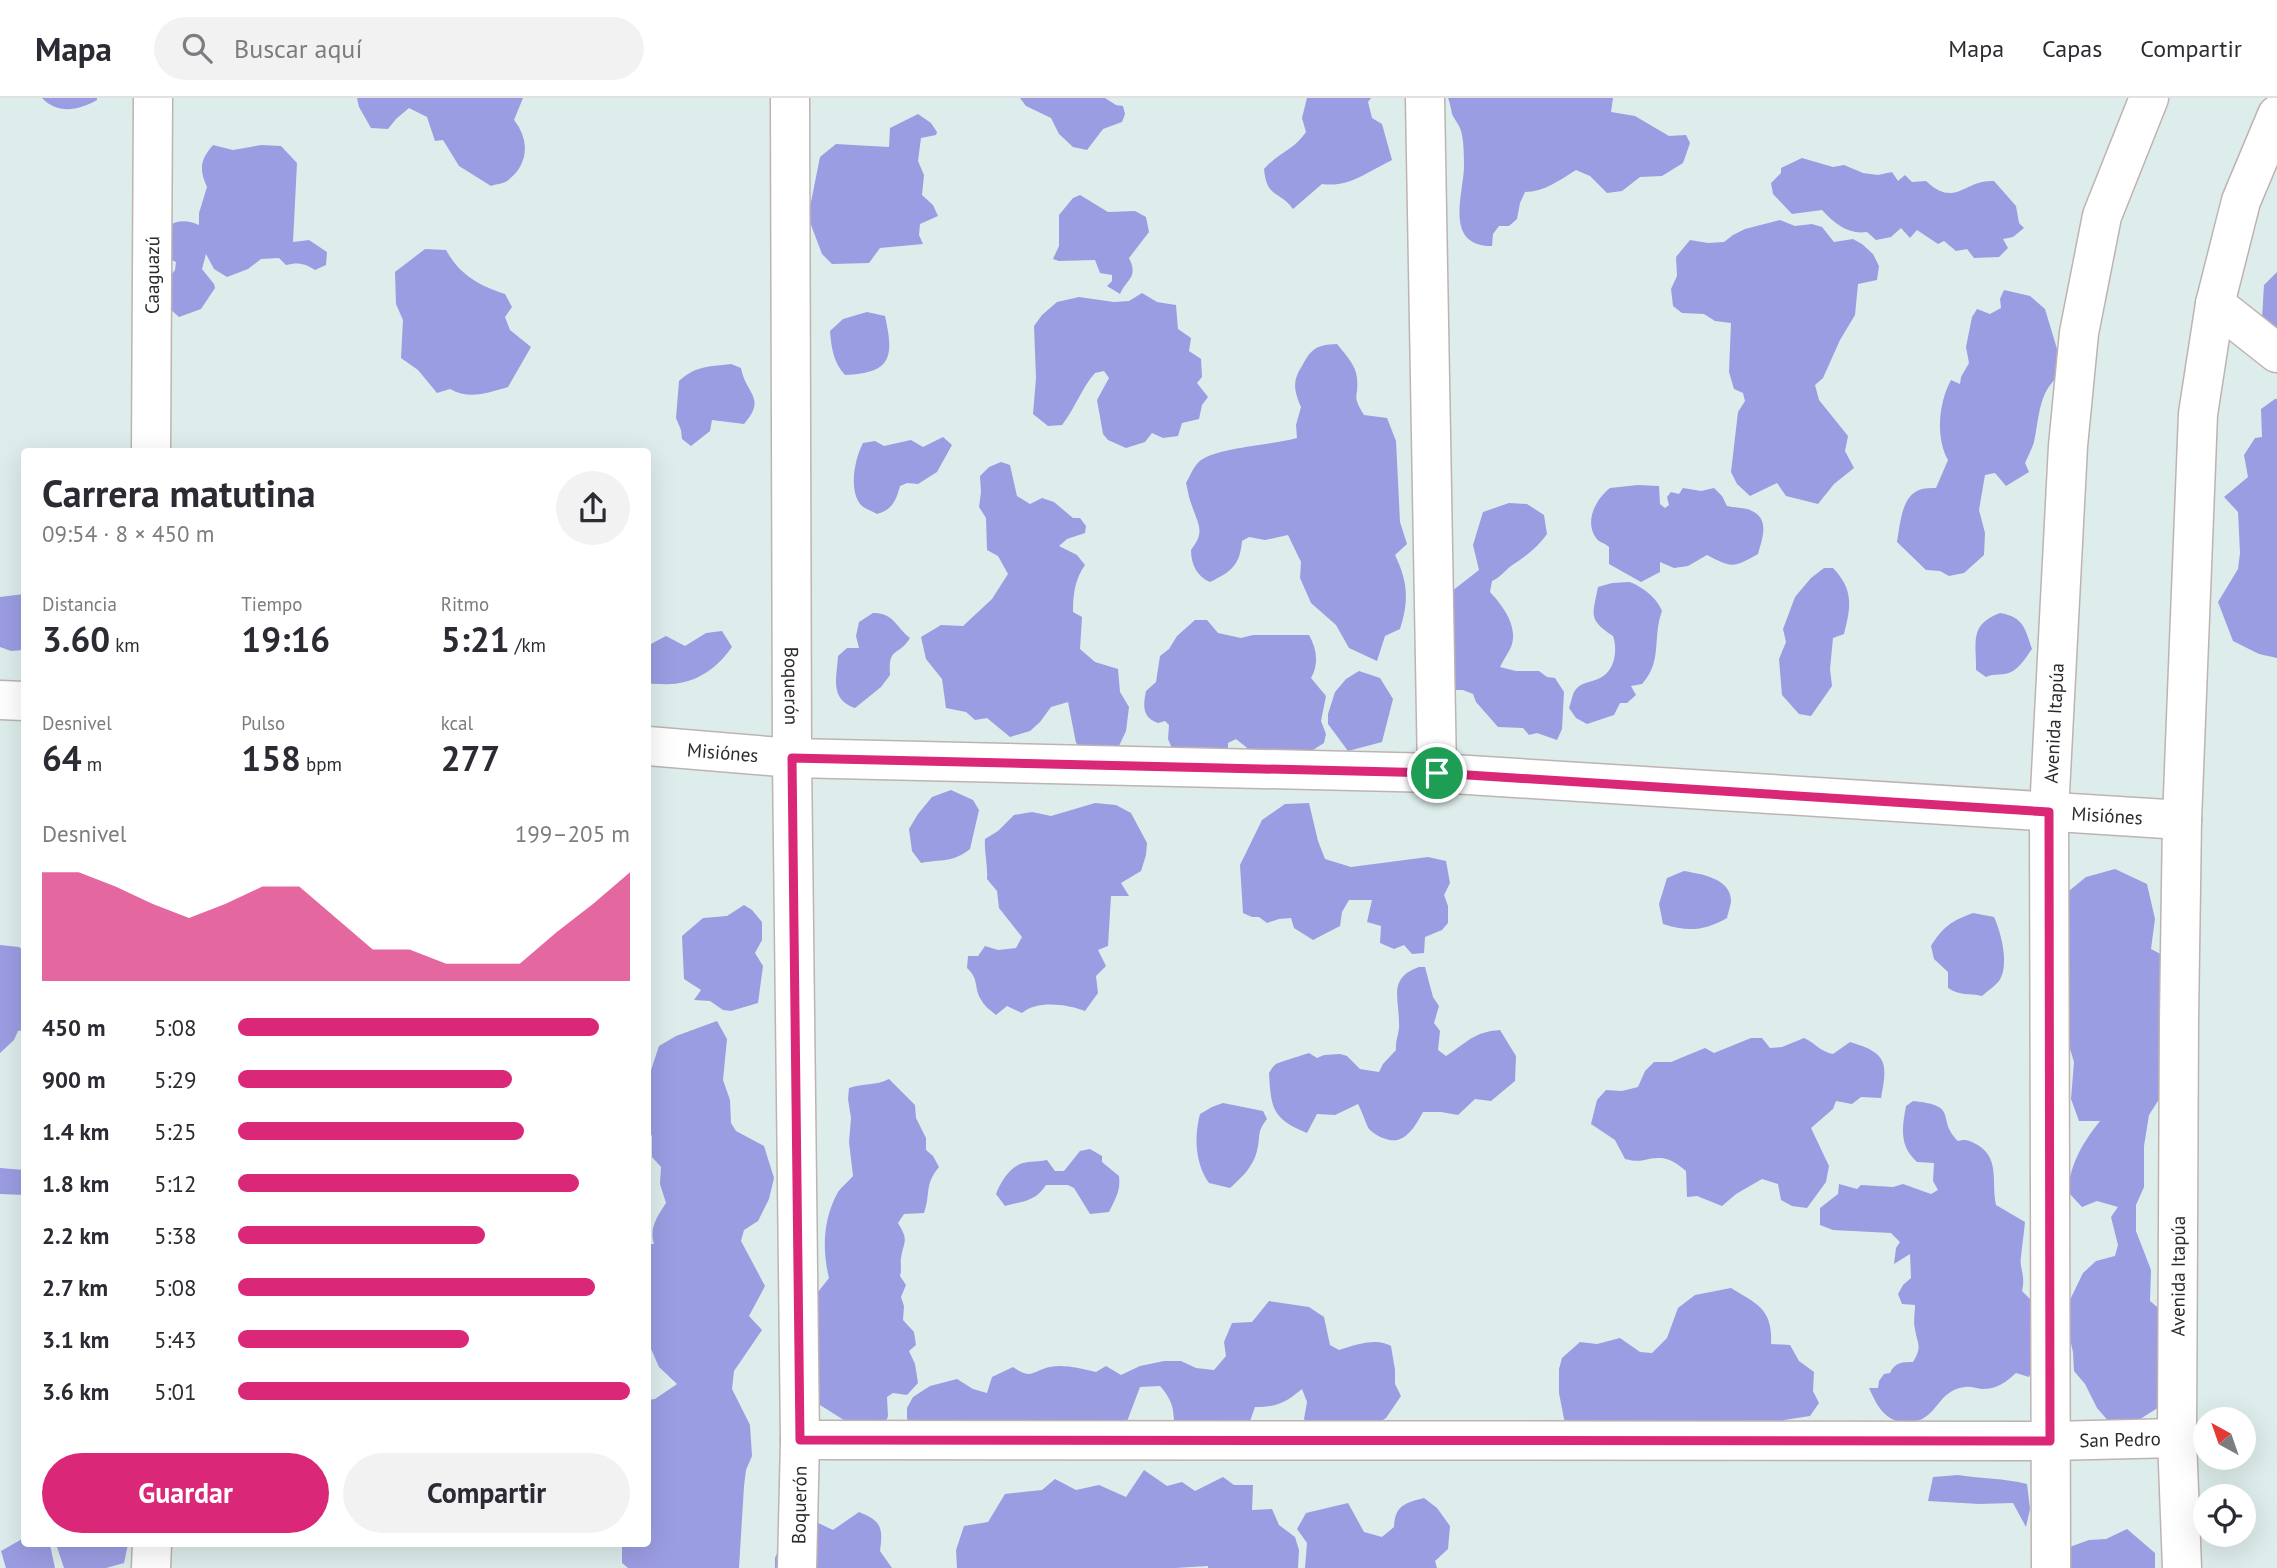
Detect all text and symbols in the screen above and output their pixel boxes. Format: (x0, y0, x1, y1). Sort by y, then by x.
search box (154, 17, 644, 80)
text: Mapa (35, 27, 112, 70)
icon: search (178, 29, 216, 67)
text: Buscar aquí (234, 32, 362, 65)
text: Mapa (1948, 33, 2004, 64)
text: Capas (2042, 33, 2102, 64)
text: Compartir (2140, 33, 2242, 64)
street label: Caaguazú (140, 236, 164, 314)
text: Carrera matutina (42, 468, 316, 517)
button: share (556, 471, 630, 545)
text: 09:54 · 8 × 450 m (42, 519, 214, 548)
text: Distancia (42, 592, 117, 616)
text: Tiempo (241, 592, 303, 616)
text: Ritmo (441, 592, 489, 616)
text: 3.60 (42, 616, 110, 662)
text: 19:16 (241, 616, 330, 662)
text: 5:21 (441, 616, 510, 662)
text: km (110, 633, 140, 657)
text: /km (510, 633, 546, 657)
street label: Boquerón (780, 647, 804, 725)
street label: Avenida Itapúa (2039, 662, 2069, 784)
text: Desnivel (42, 711, 112, 735)
text: Pulso (241, 711, 285, 735)
text: kcal (441, 711, 473, 735)
text: 64 (42, 735, 82, 781)
text: 158 (241, 735, 301, 781)
text: 277 (441, 735, 500, 781)
street label: Misiónes (686, 737, 759, 767)
pin (1407, 743, 1467, 803)
text: m (82, 752, 102, 776)
text: bpm (301, 752, 342, 776)
icon: arrive (1418, 754, 1456, 792)
street label: Misiónes (2071, 801, 2143, 829)
text: Desnivel (42, 819, 126, 848)
text: 199–205 m (515, 819, 630, 848)
text: 450 m (42, 1013, 105, 1042)
text: 5:08 (154, 1013, 197, 1042)
text: 900 m (42, 1065, 105, 1094)
text: 5:29 (154, 1065, 197, 1094)
text: 1.4 km (42, 1117, 109, 1146)
text: 5:25 (154, 1117, 197, 1146)
text: 1.8 km (42, 1169, 109, 1198)
text: 5:12 (154, 1169, 197, 1198)
street label: Avenida Itapúa (2165, 1216, 2190, 1337)
text: 2.2 km (42, 1221, 109, 1250)
text: 5:38 (154, 1221, 197, 1250)
text: 2.7 km (42, 1273, 108, 1302)
text: 5:08 (154, 1273, 197, 1302)
text: 3.1 km (42, 1325, 109, 1354)
text: 5:43 (154, 1325, 197, 1354)
text: 3.6 km (42, 1377, 109, 1406)
text: 5:01 (154, 1377, 197, 1406)
north arrow (2193, 1407, 2256, 1470)
map controls (2193, 1407, 2256, 1547)
street label: San Pedro (2079, 1426, 2161, 1452)
button: Guardar (42, 1453, 329, 1533)
button: Compartir (343, 1453, 630, 1533)
street label: Boquerón (786, 1466, 812, 1544)
button: locate (2193, 1484, 2256, 1547)

